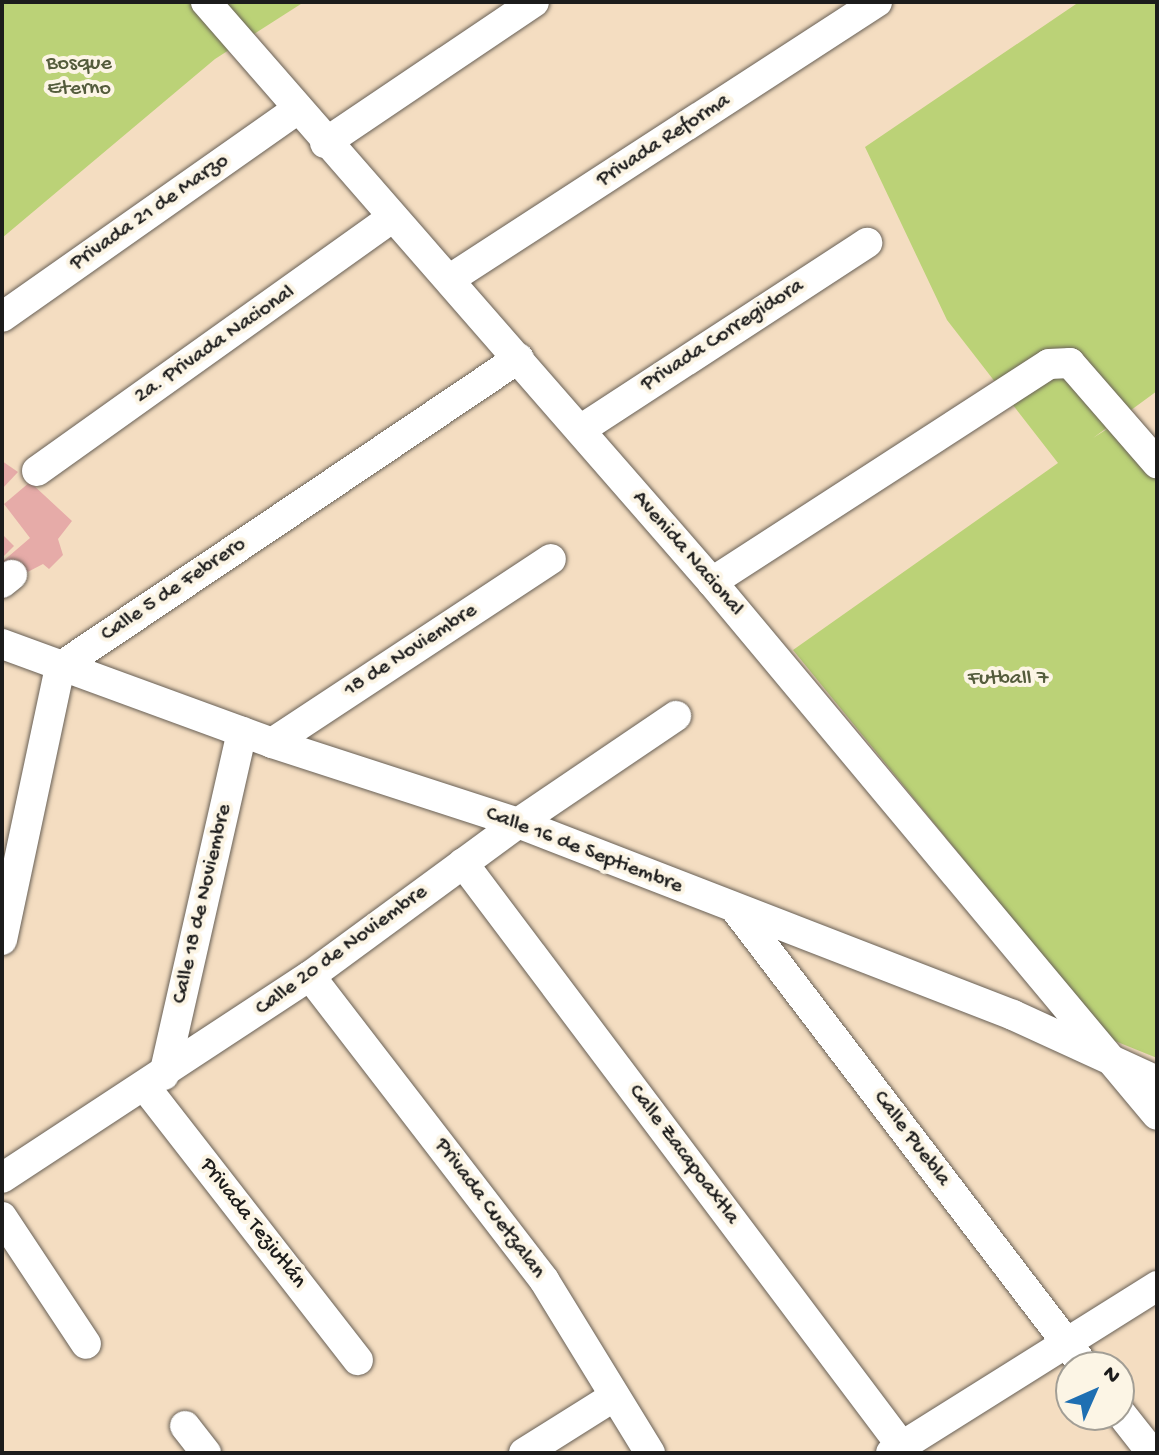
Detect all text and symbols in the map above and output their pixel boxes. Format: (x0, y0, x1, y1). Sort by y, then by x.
park label: Bosque Eterno (46, 51, 112, 102)
street label: Privada Reforma (592, 88, 736, 194)
street label: Privada 21 de Marzo (66, 148, 234, 278)
street label: Privada Corregidora (637, 274, 809, 398)
street label: 2a. Privada Nacional (130, 280, 300, 410)
street label: Avenida Nacional (625, 486, 749, 622)
street label: Calle 5 de Febrero (96, 532, 252, 648)
street label: 18 de Noviembre (339, 598, 483, 704)
park label: Futball 7 (968, 667, 1048, 693)
street label: Calle 16 de Septiembre (482, 801, 686, 901)
street label: Calle 18 de Noviembre (167, 802, 239, 1006)
street label: Calle 20 de Noviembre (251, 880, 433, 1022)
street label: Calle Zacapoaxtla (622, 1080, 744, 1230)
street label: Calle Puebla (866, 1086, 956, 1192)
street label: Privada Cuetzalan (428, 1134, 550, 1284)
street label: Privada Teziutlán (193, 1154, 311, 1294)
north arrow (1055, 1351, 1135, 1431)
text: N (1096, 1361, 1125, 1390)

